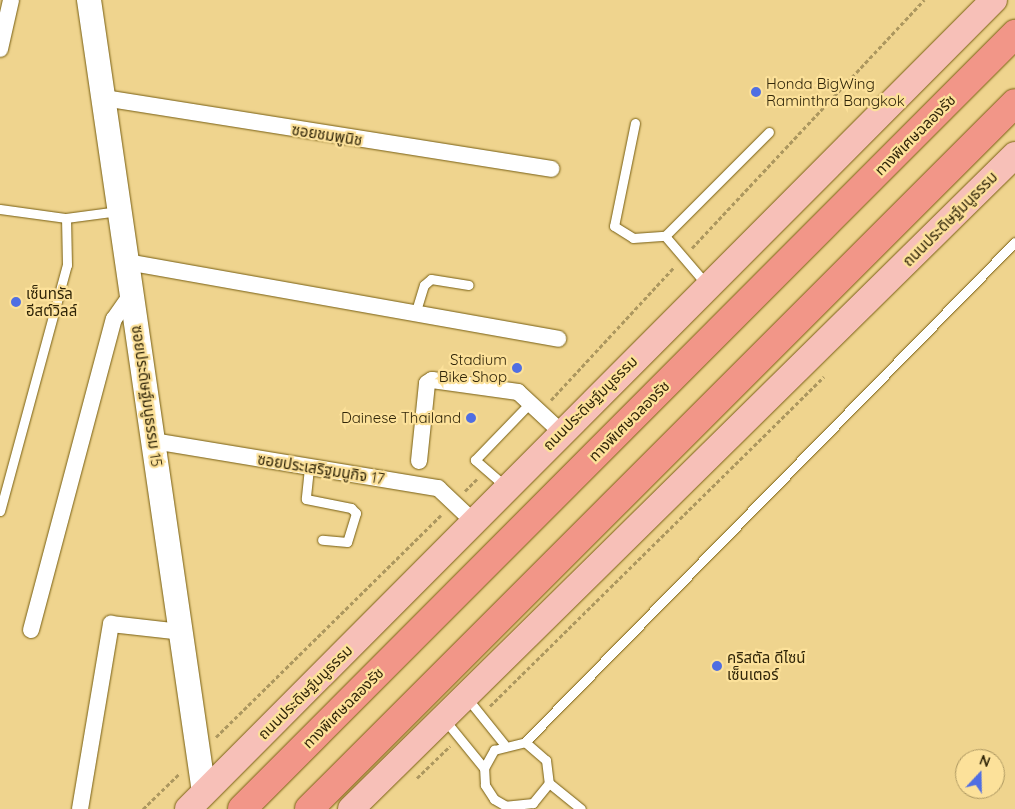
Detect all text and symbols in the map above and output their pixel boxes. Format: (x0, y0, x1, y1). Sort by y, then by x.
place label: Honda BigWing Raminthra Bangkok (766, 74, 905, 109)
marker: Honda BigWing Raminthra Bangkok (750, 86, 762, 98)
street label: ทางพิเศษฉลองรัช (871, 91, 959, 179)
street label: ซอยชมพูนิช (290, 121, 364, 149)
street label: ถนนประดิษฐ์มนูธรรม (899, 168, 1001, 270)
place label: เซ็นทรัล อีสต์วิลล์ (26, 284, 77, 319)
marker: เซ็นทรัล อีสต์วิลล์ (10, 296, 22, 308)
street label: ซอยประดิษฐ์มนูธรรม 15 (128, 324, 166, 468)
place label: Stadium Bike Shop (439, 350, 507, 385)
street label: ถนนประดิษฐ์มนูธรรม (539, 352, 641, 454)
marker: Stadium Bike Shop (511, 362, 523, 374)
street label: ทางพิเศษฉลองรัช (585, 377, 673, 465)
place label: Dainese Thailand (341, 409, 461, 427)
marker: Dainese Thailand (465, 412, 477, 424)
street label: ซอยประเสริฐมนูกิจ 17 (256, 450, 386, 488)
street label: ถนนประดิษฐ์มนูธรรม (254, 641, 356, 743)
place label: คริสตัล ดีไซน์ เซ็นเตอร์ (727, 648, 805, 683)
marker: คริสตัล ดีไซน์ เซ็นเตอร์ (711, 660, 723, 672)
street label: ทางพิเศษฉลองรัช (299, 664, 387, 752)
north arrow (955, 749, 1005, 799)
text: N (977, 751, 993, 771)

